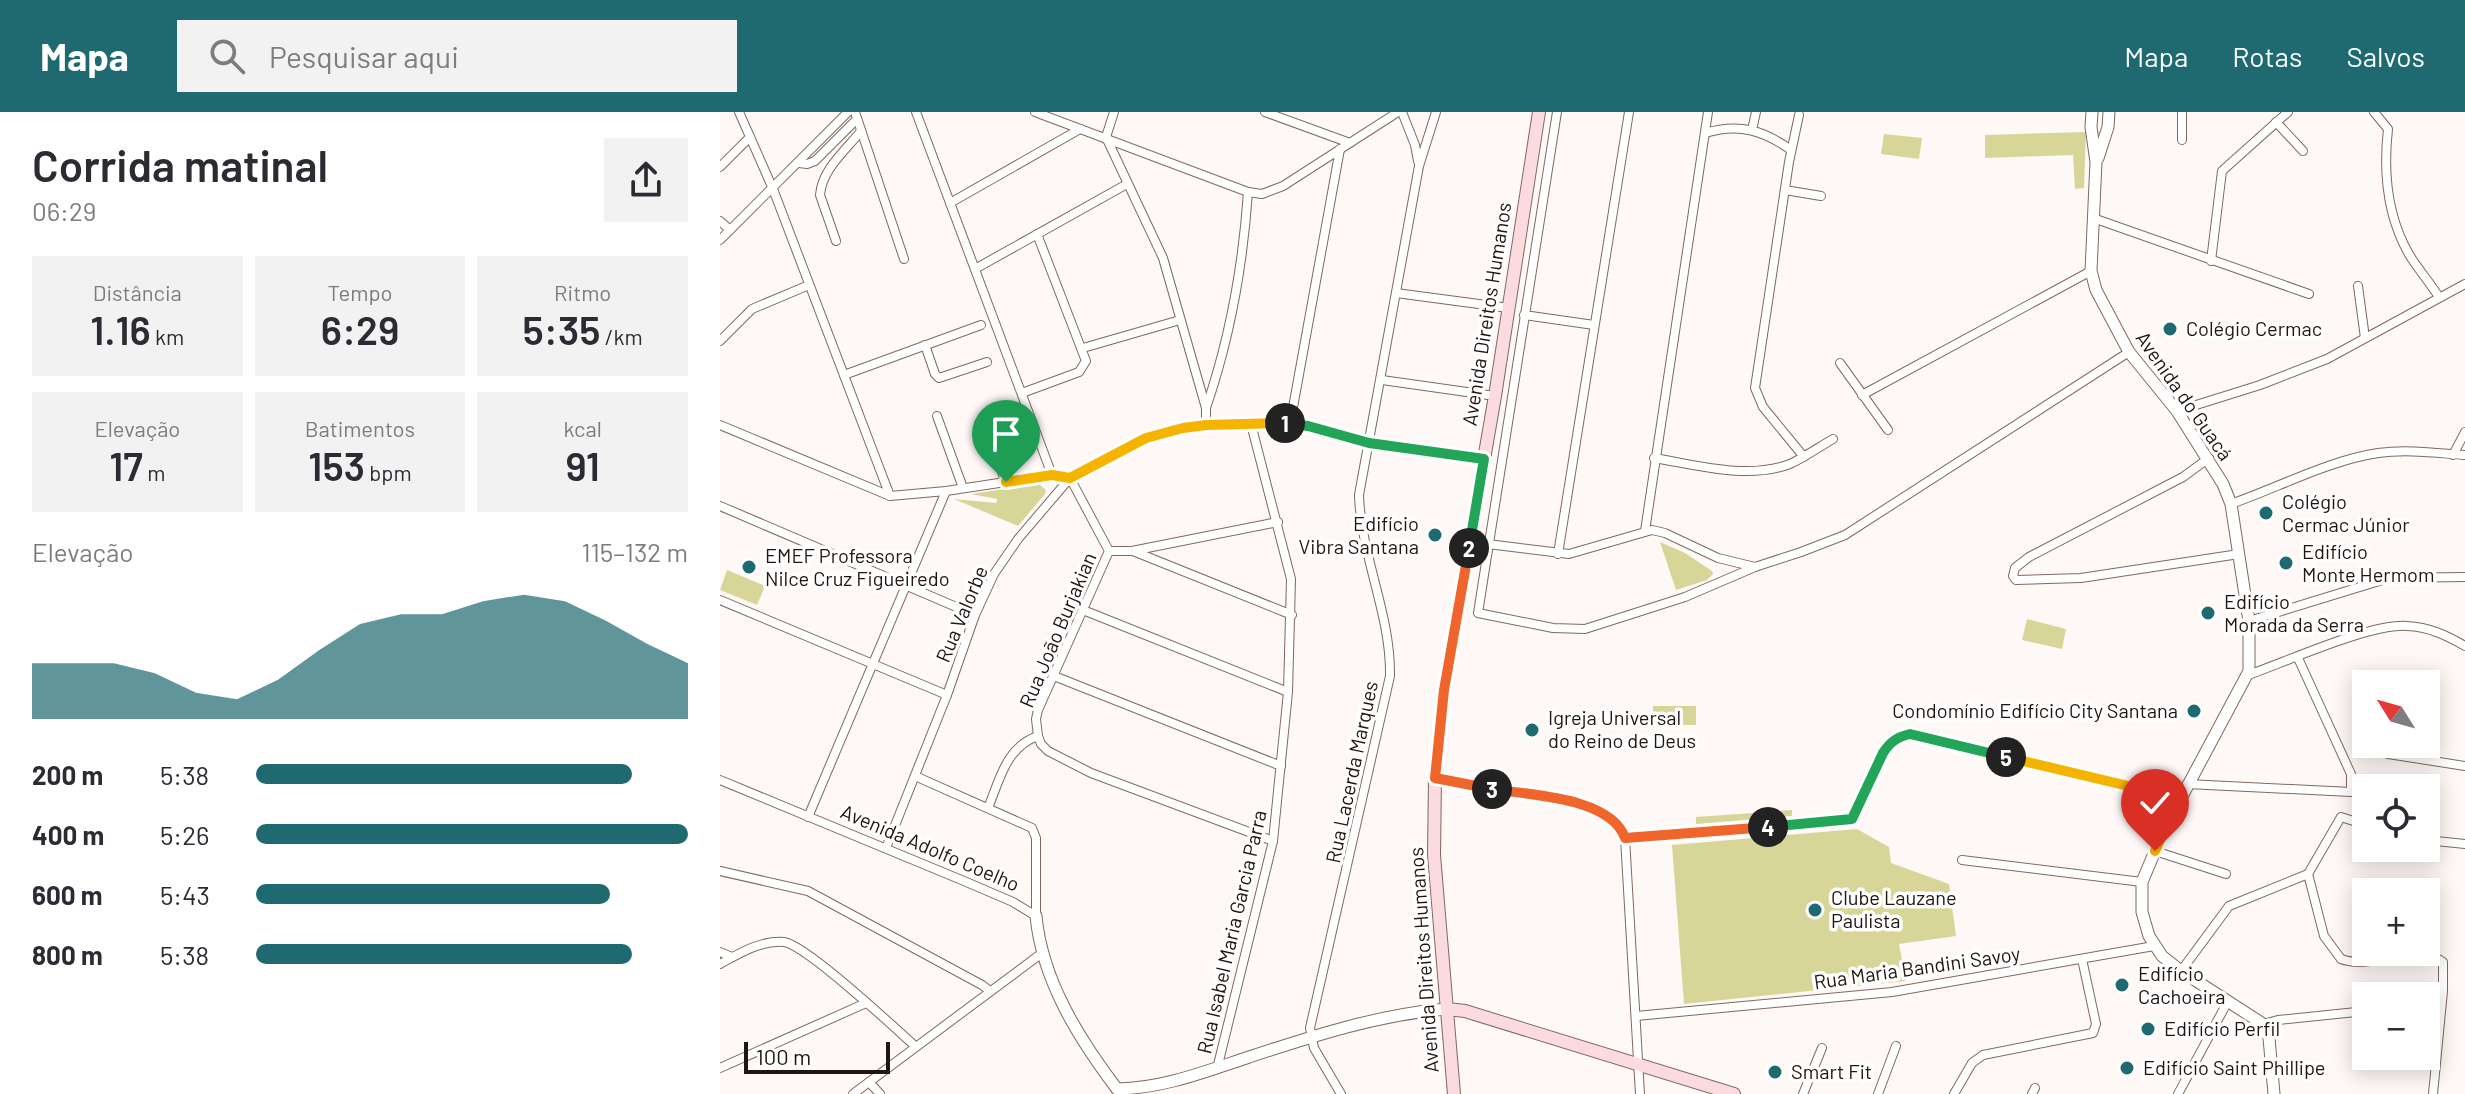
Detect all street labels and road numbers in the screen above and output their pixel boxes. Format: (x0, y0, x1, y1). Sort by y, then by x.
street label: Avenida Direitos Humanos (1456, 200, 1516, 427)
street label: Avenida do Guacá (2131, 326, 2238, 465)
street label: Rua João Burjakian (1014, 548, 1101, 711)
street label: Rua Valorbe (930, 562, 992, 665)
street label: Rua Lacerda Marques (1320, 679, 1382, 865)
street label: Avenida Adolfo Coelho (837, 799, 1023, 896)
street label: Rua Isabel Maria Garcia Parra (1191, 808, 1271, 1056)
street label: Avenida Direitos Humanos (1403, 846, 1443, 1074)
street label: Rua Maria Bandini Savoy (1812, 941, 2022, 993)

